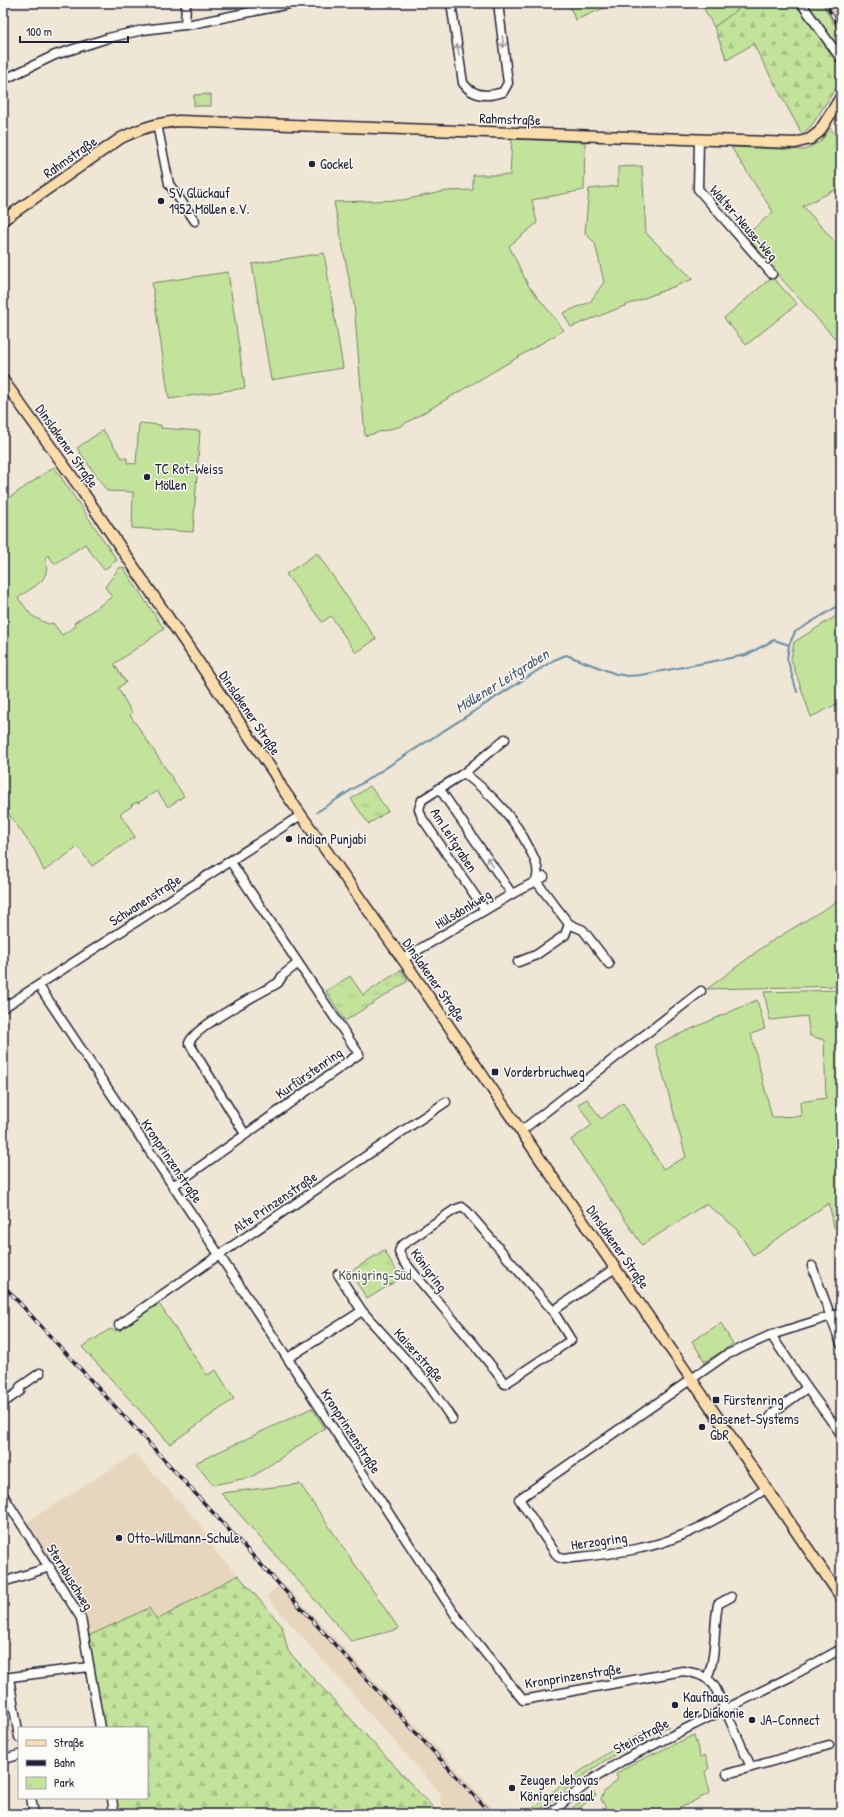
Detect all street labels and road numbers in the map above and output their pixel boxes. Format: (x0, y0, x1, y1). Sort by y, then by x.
street label: Rahmstraße (479, 108, 541, 130)
street label: Rahmstraße (39, 131, 101, 183)
street label: Walter-Neuse-Weg (705, 181, 783, 265)
street label: Dinslakener Straße (31, 400, 103, 492)
street label: Dinslakener Straße (214, 667, 286, 759)
street label: Am Leitgraben (426, 804, 482, 876)
street label: Schwanenstraße (105, 869, 185, 931)
street label: Hülsdonkweg (431, 884, 495, 934)
street label: Dinslakener Straße (398, 934, 470, 1026)
street label: Kurfürstenring (272, 1043, 346, 1103)
street label: Kronprinzenstraße (136, 1115, 208, 1207)
street label: Alte Prinzenstraße (229, 1166, 321, 1238)
street label: Dinslakener Straße (582, 1201, 654, 1293)
street label: Königring (406, 1244, 452, 1296)
street label: Kaiserstraße (389, 1324, 449, 1387)
street label: Kronprinzenstraße (316, 1385, 386, 1478)
street label: Herzogring (570, 1527, 628, 1555)
street label: Sternbuschweg (42, 1540, 98, 1614)
street label: Kronprinzenstraße (523, 1658, 623, 1694)
street label: Steinstraße (610, 1713, 673, 1759)

